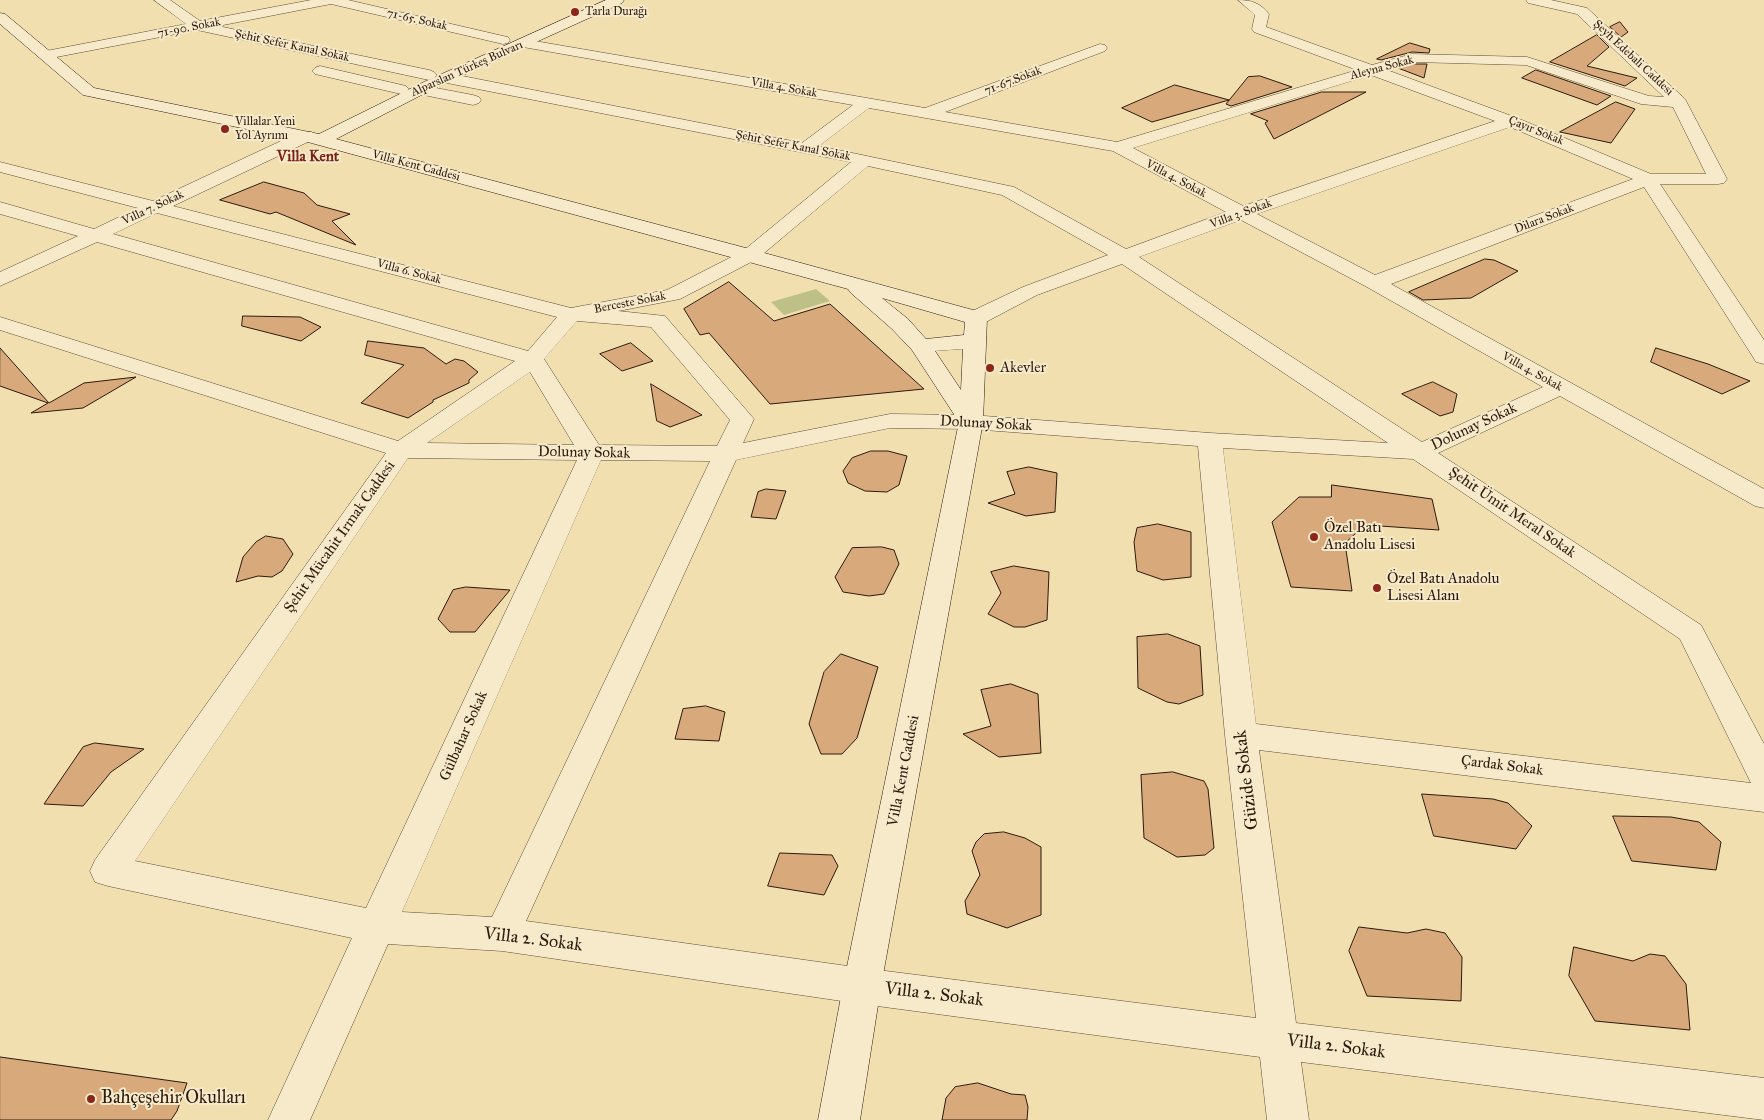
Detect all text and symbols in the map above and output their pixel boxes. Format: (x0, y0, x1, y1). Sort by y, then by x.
place label: Tarla Durağı (585, 5, 647, 19)
street label: 71-65. Sokak (385, 6, 449, 34)
marker: Tarla Durağı (569, 6, 581, 18)
street label: 71-90. Sokak (156, 15, 222, 41)
street label: Şeyh Edebali Caddesi (1590, 17, 1676, 99)
street label: Şehit Sefer Kanal Sokak (233, 27, 351, 65)
street label: Alparslan Türkeş Bulvarı (409, 38, 525, 100)
street label: Aleyna Sokak (1349, 53, 1415, 83)
street label: 71-67.Sokak (982, 63, 1044, 99)
street label: Villa 4. Sokak (750, 75, 818, 101)
street label: Çayır Sokak (1506, 113, 1566, 149)
place label: Villalar Yeni Yol Ayrımı (235, 115, 295, 143)
marker: Villalar Yeni Yol Ayrımı (219, 123, 231, 135)
street label: Şehit Sefer Kanal Sokak (734, 128, 852, 164)
street label: Villa Kent Caddesi (370, 147, 462, 185)
district label: Villa Kent (277, 148, 339, 166)
street label: Villa 4. Sokak (1143, 157, 1209, 201)
street label: Villa 7. Sokak (120, 187, 186, 229)
street label: Villa 3. Sokak (1208, 196, 1274, 232)
street label: Dilara Sokak (1512, 201, 1576, 237)
street label: Villa 6. Sokak (375, 256, 443, 288)
street label: Berceste Sokak (593, 289, 667, 317)
street label: Villa 4. Sokak (1499, 349, 1565, 395)
place label: Akevler (1000, 359, 1046, 377)
marker: Akevler (984, 362, 996, 374)
street label: Dolunay Sokak (1428, 399, 1520, 455)
street label: Dolunay Sokak (939, 413, 1033, 435)
street label: Dolunay Sokak (538, 443, 630, 463)
street label: Şehit Mücahit Irmak Caddesi (281, 458, 399, 616)
street label: Şehit Ümit Meral Sokak (1445, 464, 1579, 562)
place label: Özel Batı Anadolu Lisesi (1324, 519, 1415, 554)
marker: Özel Batı Anadolu Lisesi (1308, 531, 1320, 543)
place label: Özel Batı Anadolu Lisesi Alanı (1387, 570, 1499, 605)
marker: Özel Batı Anadolu Lisesi Alanı (1371, 582, 1383, 594)
street label: Gülbahar Sokak (436, 688, 492, 784)
street label: Villa Kent Caddesi (884, 714, 924, 828)
street label: Güzide Sokak (1230, 729, 1264, 831)
street label: Çardak Sokak (1460, 752, 1544, 780)
street label: Villa 2. Sokak (482, 923, 584, 957)
street label: Villa 2. Sokak (883, 978, 985, 1012)
street label: Villa 2. Sokak (1285, 1030, 1387, 1064)
place label: Bahçeşehir Okulları (101, 1088, 246, 1110)
marker: Bahçeşehir Okulları (85, 1093, 97, 1105)

